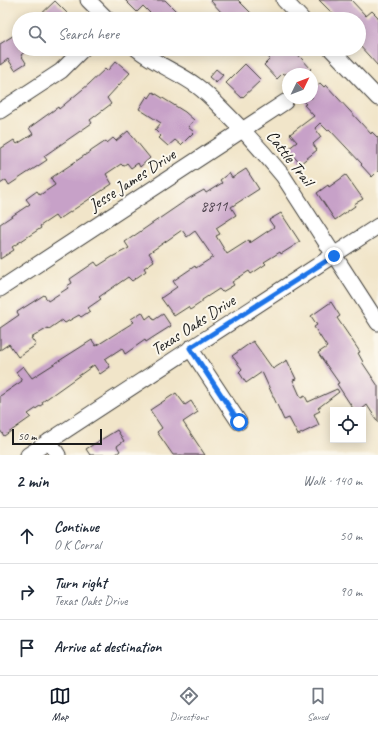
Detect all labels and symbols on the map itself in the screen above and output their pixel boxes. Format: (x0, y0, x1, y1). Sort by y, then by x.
north arrow (282, 68, 318, 104)
street label: Cattle Trail (262, 126, 320, 192)
street label: Jesse James Drive (84, 143, 181, 216)
house number: 8811 (200, 197, 229, 216)
route end (325, 247, 343, 265)
street label: Texas Oaks Drive (147, 289, 240, 360)
route start (230, 413, 248, 431)
scale bar (12, 427, 102, 446)

